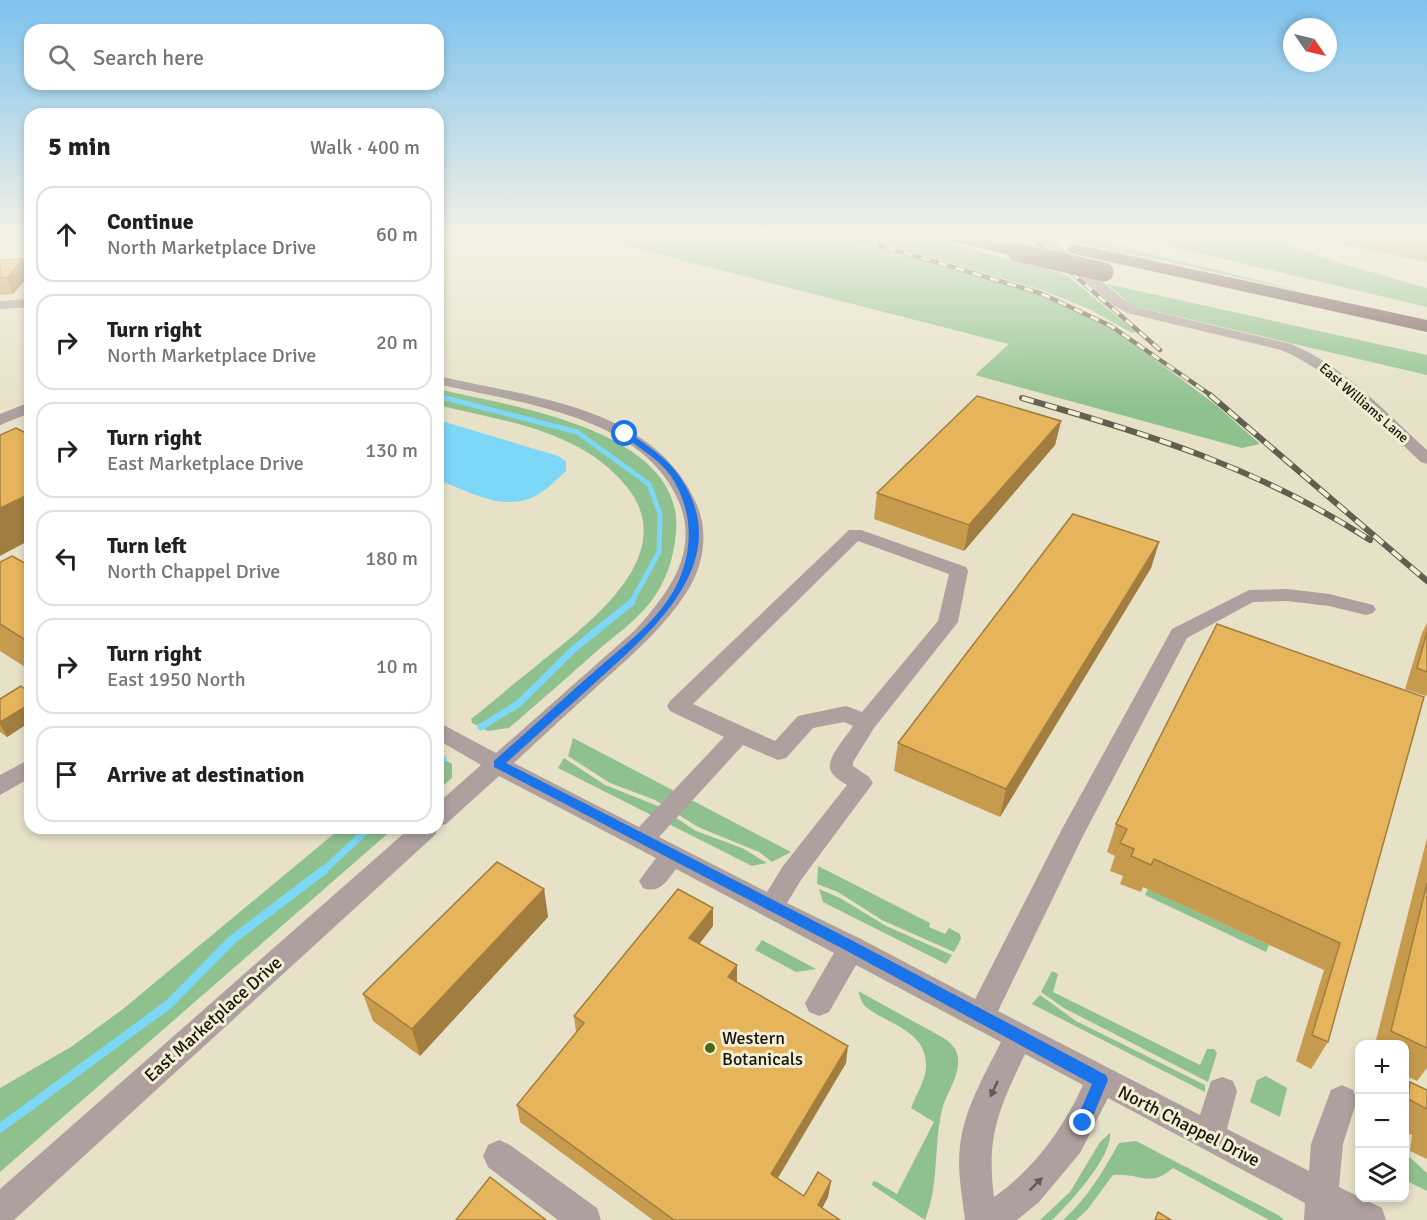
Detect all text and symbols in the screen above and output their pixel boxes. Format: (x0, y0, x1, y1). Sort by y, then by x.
north arrow (1283, 18, 1337, 72)
search box (24, 24, 444, 90)
icon: search (45, 41, 78, 74)
text: Search here (93, 44, 204, 71)
text: 5 min (48, 131, 111, 163)
text: Walk · 400 m (310, 135, 420, 160)
text: Continue (107, 208, 194, 235)
icon: ahead (50, 218, 83, 251)
text: 60 m (376, 222, 418, 247)
text: North Marketplace Drive (107, 235, 316, 260)
text: Turn right (107, 316, 202, 343)
icon: right (50, 326, 83, 359)
text: 20 m (376, 330, 418, 355)
text: North Marketplace Drive (107, 343, 316, 368)
street label: East Williams Lane (1316, 360, 1412, 446)
route start (611, 420, 637, 446)
text: Turn right (107, 424, 202, 451)
icon: right (50, 434, 83, 467)
text: 130 m (365, 438, 418, 463)
text: East Marketplace Drive (107, 451, 304, 476)
text: Turn left (107, 532, 187, 559)
icon: left (50, 542, 83, 575)
text: 180 m (365, 546, 418, 571)
text: North Chappel Drive (107, 559, 280, 584)
text: Turn right (107, 640, 202, 667)
icon: right (50, 650, 83, 683)
text: 10 m (376, 654, 418, 679)
text: East 1950 North (107, 667, 246, 692)
icon: arrive (50, 758, 83, 791)
text: Arrive at destination (107, 761, 304, 788)
street label: East Marketplace Drive (140, 952, 286, 1086)
place label: Western Botanicals (722, 1027, 803, 1070)
map controls (1355, 1040, 1409, 1202)
button: + (1355, 1040, 1409, 1094)
marker: Western Botanicals (703, 1041, 717, 1055)
one-way arrow (989, 1081, 998, 1098)
street label: North Chappel Drive (1114, 1081, 1264, 1171)
button: − (1355, 1094, 1409, 1148)
route end (1069, 1109, 1095, 1135)
button: layers (1355, 1148, 1409, 1202)
one-way arrow (1028, 1178, 1042, 1192)

